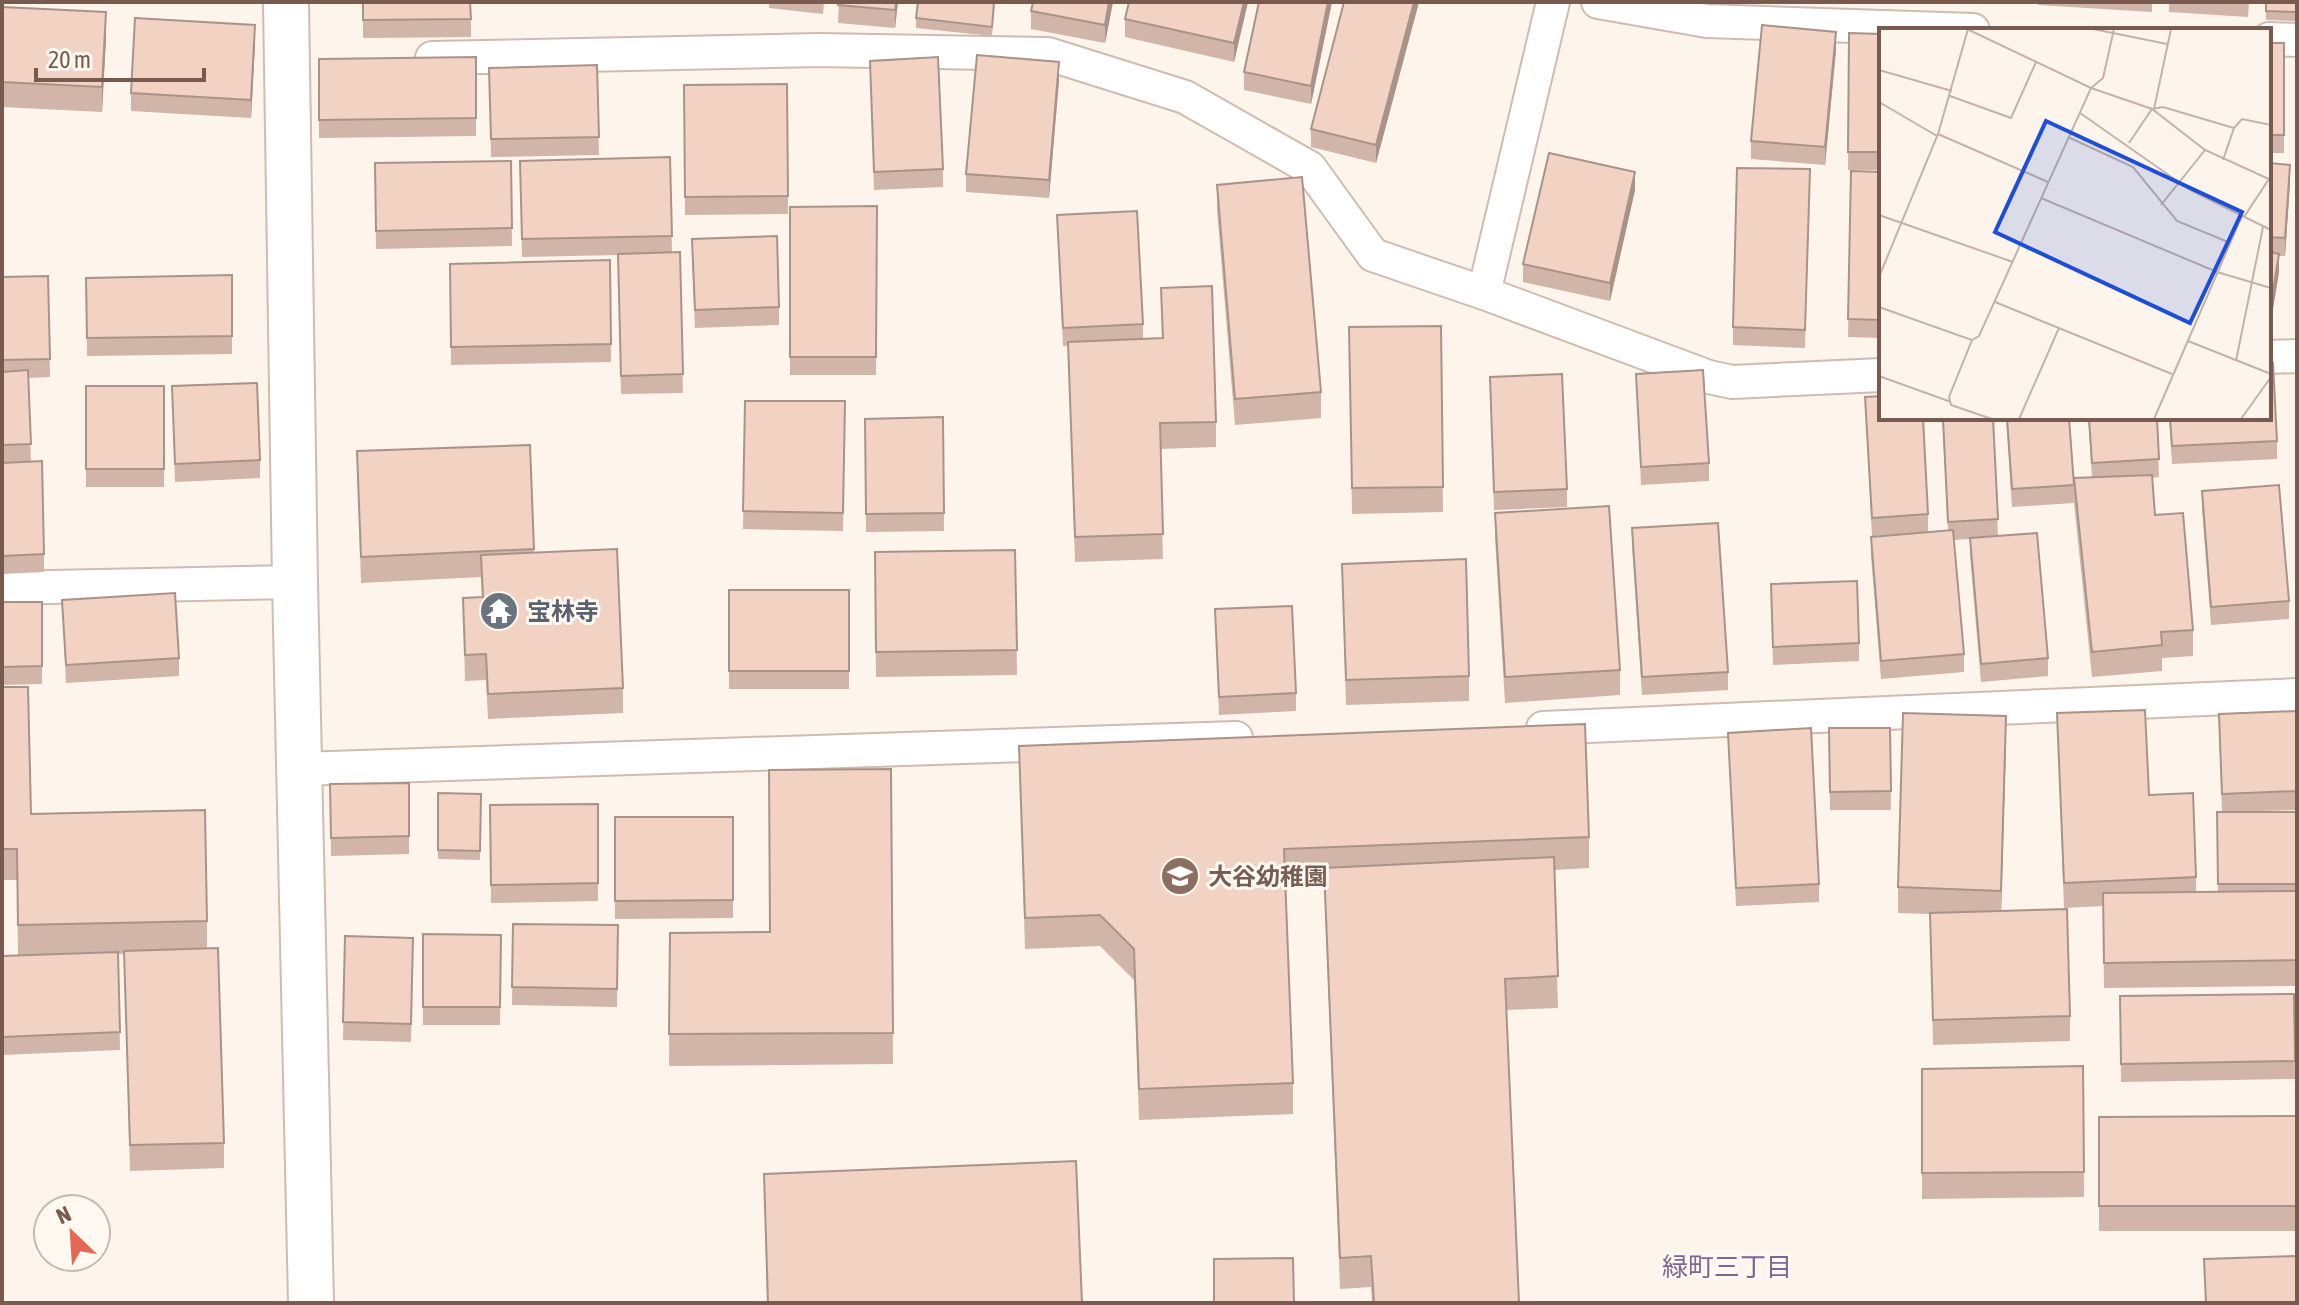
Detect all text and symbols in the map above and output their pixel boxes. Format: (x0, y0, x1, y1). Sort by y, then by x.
inset map (1879, 28, 2271, 420)
scale bar (36, 32, 204, 82)
text: 20 m (48, 46, 91, 73)
temple icon: 宝林寺 (478, 590, 520, 632)
place label: 宝林寺 (527, 598, 599, 625)
school or university icon: 大谷幼稚園 (1159, 855, 1201, 897)
place label: 大谷幼稚園 (1208, 863, 1328, 890)
north arrow (32, 1193, 112, 1273)
text: N (52, 1200, 75, 1229)
district label: 緑町三丁目 (1662, 1252, 1792, 1282)

